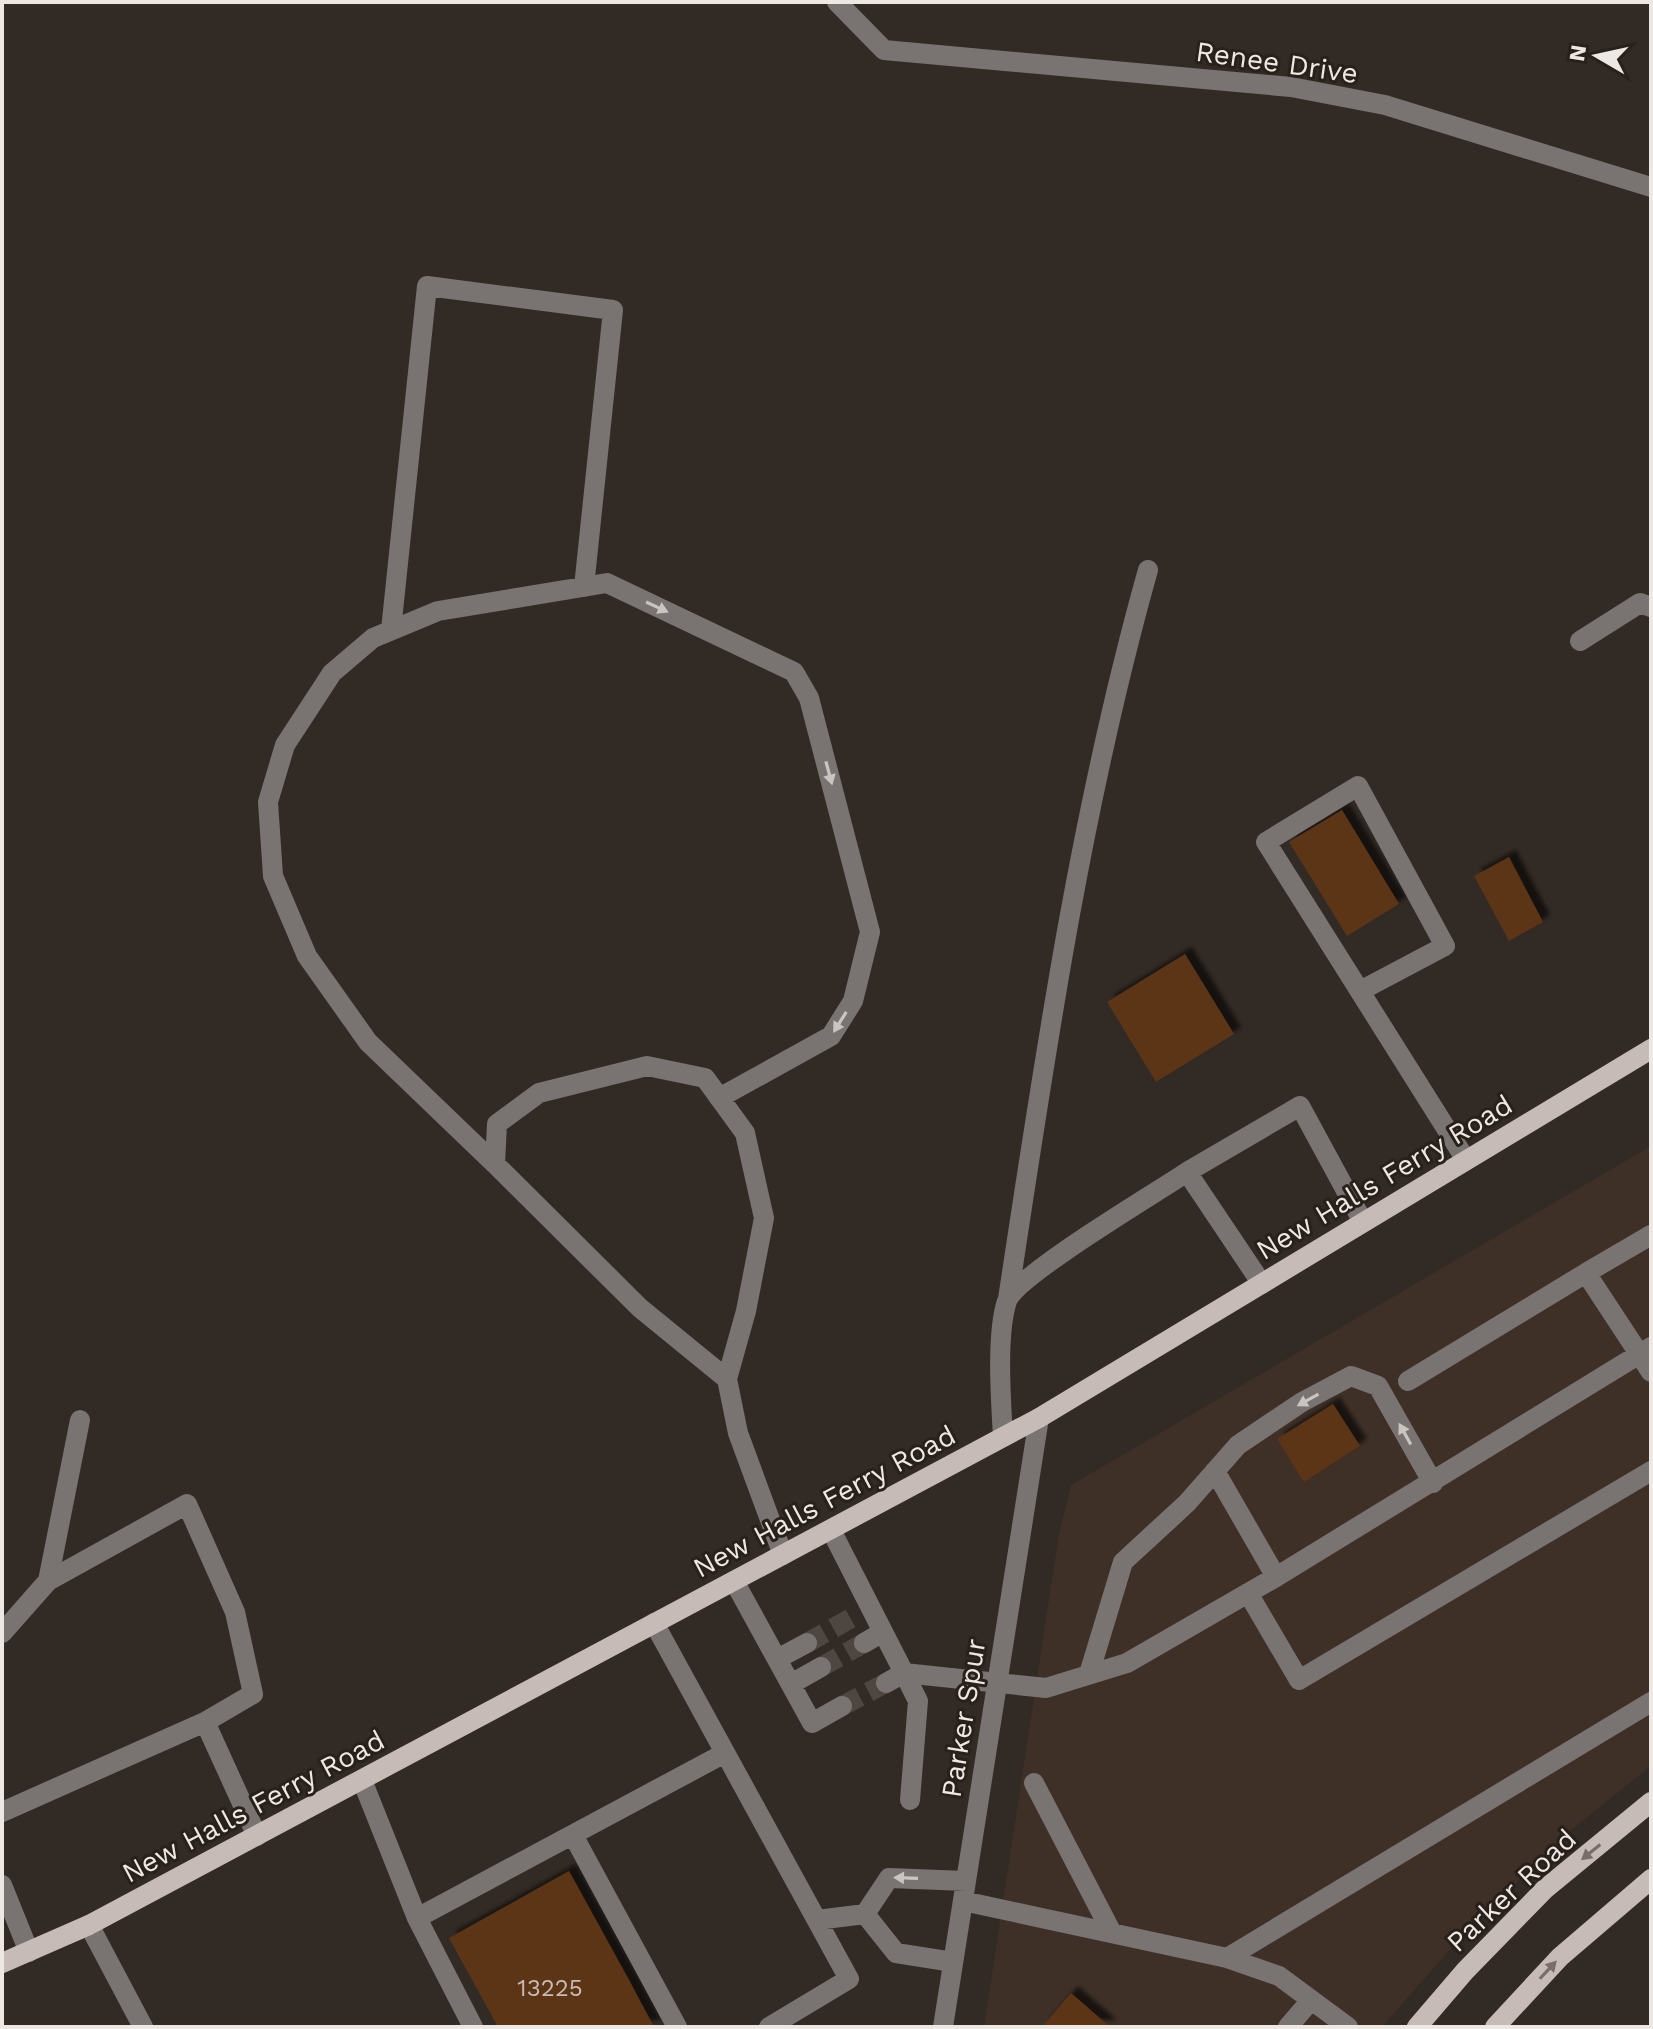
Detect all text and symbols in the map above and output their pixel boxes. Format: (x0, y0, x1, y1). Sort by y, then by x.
north arrow (1557, 16, 1637, 96)
street label: Renee Drive (1194, 35, 1360, 90)
text: N (1564, 43, 1591, 63)
one-way arrow (645, 600, 668, 614)
one-way arrow (823, 761, 835, 786)
one-way arrow (833, 1011, 847, 1033)
street label: New Halls Ferry Road (1250, 1088, 1518, 1267)
one-way arrow (1296, 1393, 1319, 1407)
street label: New Halls Ferry Road (687, 1418, 961, 1585)
one-way arrow (1398, 1423, 1412, 1446)
street label: Parker Spur (935, 1636, 992, 1800)
street label: New Halls Ferry Road (116, 1723, 390, 1890)
street label: Parker Road (1440, 1822, 1583, 1959)
one-way arrow (1581, 1843, 1601, 1860)
one-way arrow (893, 1872, 918, 1885)
one-way arrow (1539, 1961, 1557, 1980)
house number: 13225 (517, 1974, 583, 2002)

